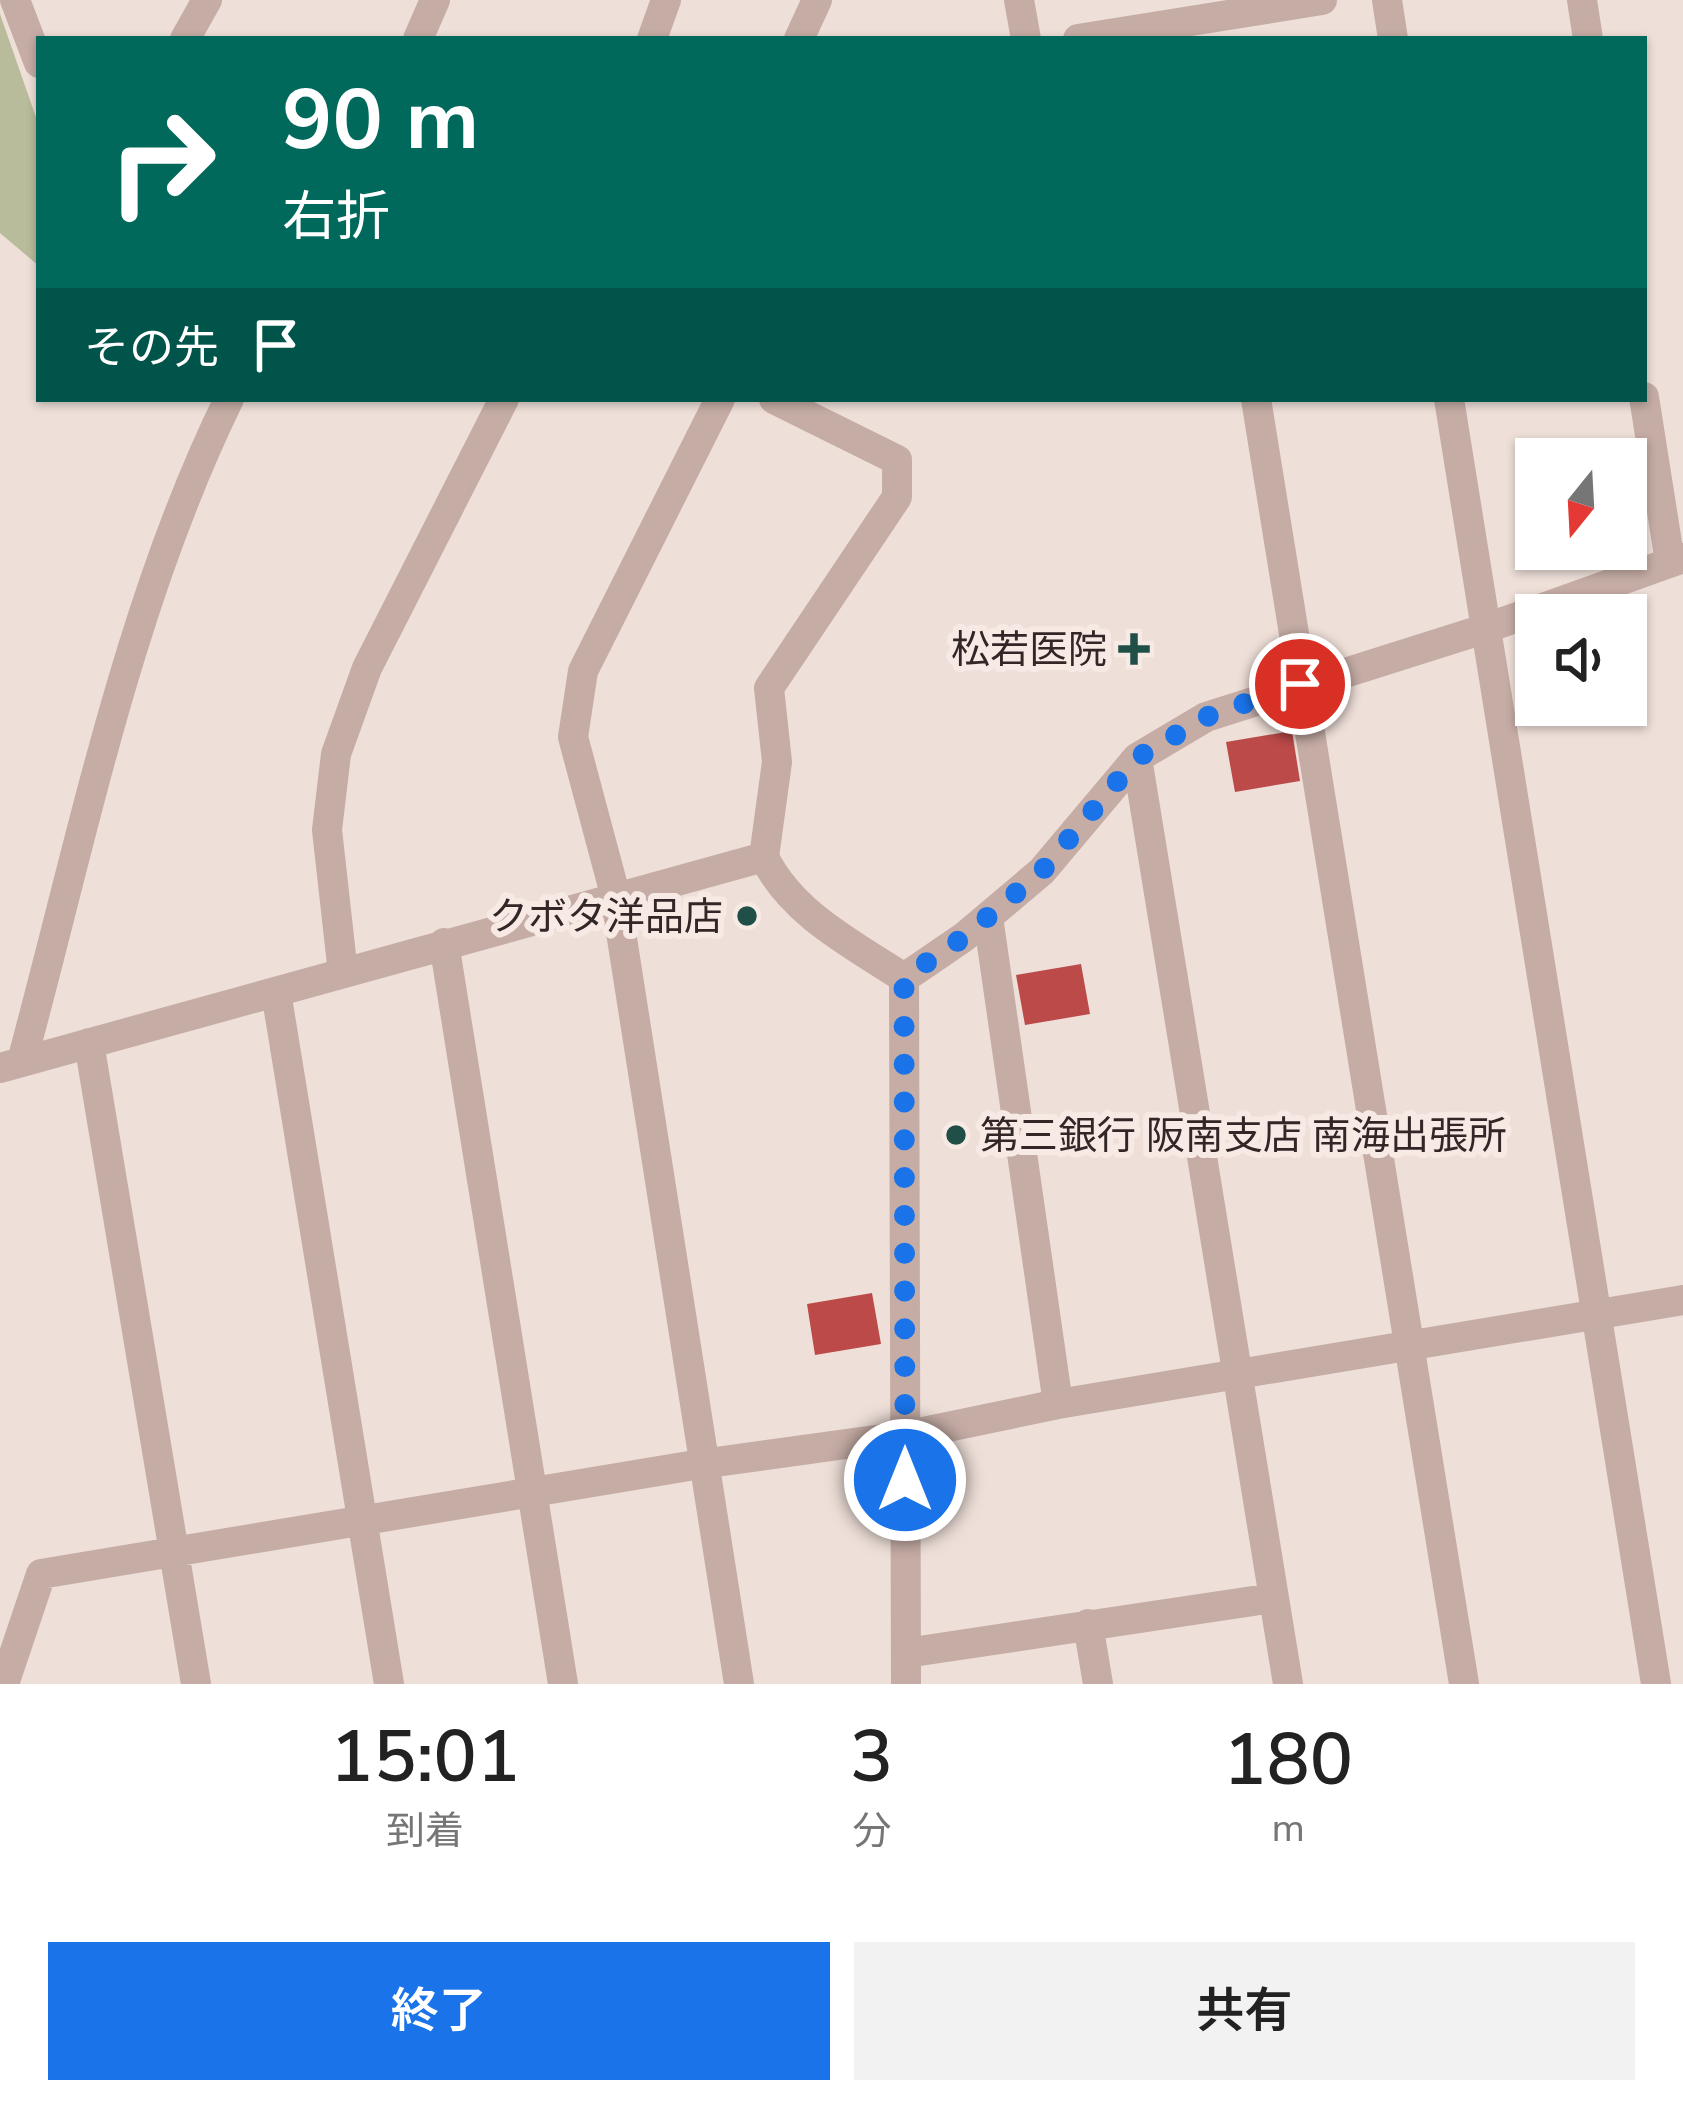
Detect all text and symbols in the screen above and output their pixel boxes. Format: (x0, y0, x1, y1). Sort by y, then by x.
text: 90 m (282, 63, 479, 178)
icon: right (84, 84, 240, 240)
text: 右折 (282, 180, 390, 254)
icon: arrive (243, 312, 309, 378)
text: その先 (84, 318, 219, 379)
north arrow (1515, 438, 1647, 570)
map controls (1515, 438, 1647, 726)
button: sound (1515, 594, 1647, 726)
place label: 松若医院 (951, 624, 1107, 677)
marker: 松若医院 (1118, 633, 1150, 665)
pin (1249, 633, 1351, 735)
icon: arrive (1267, 651, 1333, 717)
place label: クボタ洋品店 (489, 891, 723, 944)
marker: クボタ洋品店 (734, 903, 760, 929)
place label: 第三銀行 阪南支店 南海出張所 (980, 1110, 1507, 1163)
marker: 第三銀行 阪南支店 南海出張所 (943, 1122, 969, 1148)
position arrow (842, 1417, 968, 1543)
text: 15:01 (330, 1708, 520, 1806)
text: 3 (850, 1708, 893, 1806)
text: 180 (1223, 1711, 1353, 1809)
text: m (1271, 1802, 1305, 1855)
text: 到着 (386, 1805, 464, 1858)
text: 分 (852, 1805, 891, 1858)
button: 終了 (48, 1942, 830, 2080)
button: 共有 (854, 1942, 1635, 2080)

